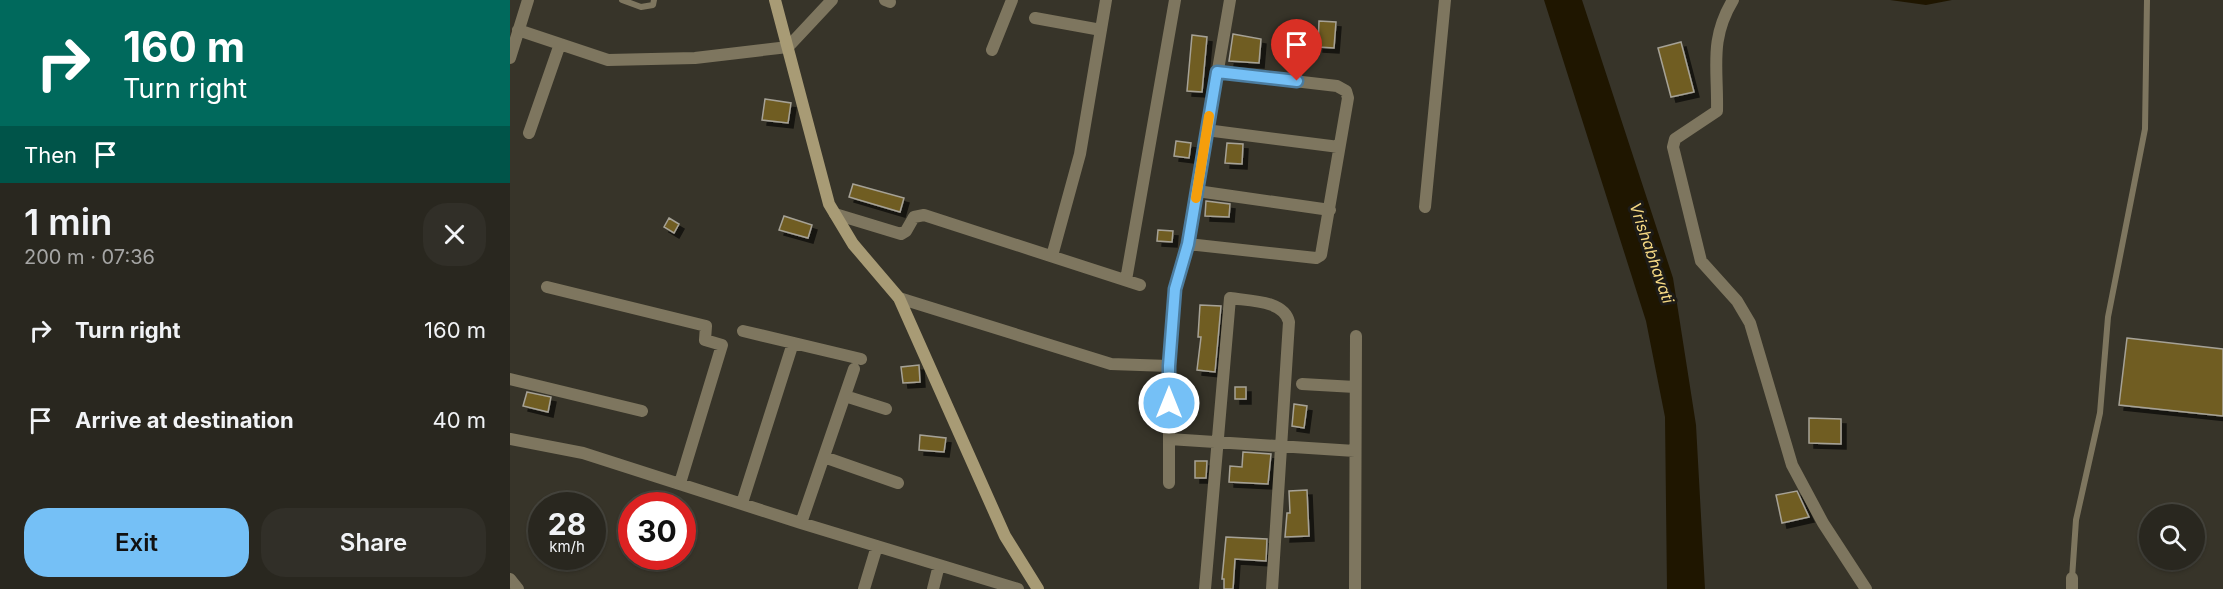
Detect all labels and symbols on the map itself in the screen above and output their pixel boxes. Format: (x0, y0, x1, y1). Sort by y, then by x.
pin (1271, 19, 1322, 81)
water label: Vrishabhavati (1625, 200, 1679, 307)
position arrow (1137, 371, 1201, 435)
speed limit sign: 30 (618, 492, 696, 570)

